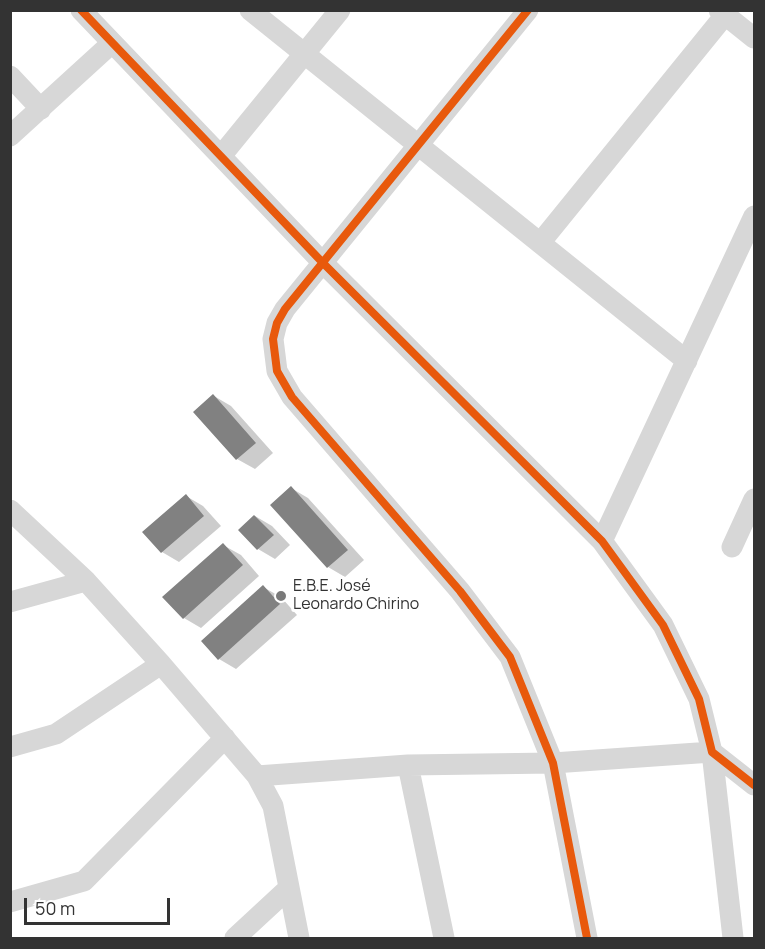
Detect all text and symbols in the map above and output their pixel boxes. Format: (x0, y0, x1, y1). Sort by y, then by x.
place label: E.B.E. José Leonardo Chirino (293, 577, 419, 615)
marker: E.B.E. José Leonardo Chirino (274, 589, 288, 603)
scale bar (27, 886, 172, 924)
text: 50 m (35, 896, 75, 920)

